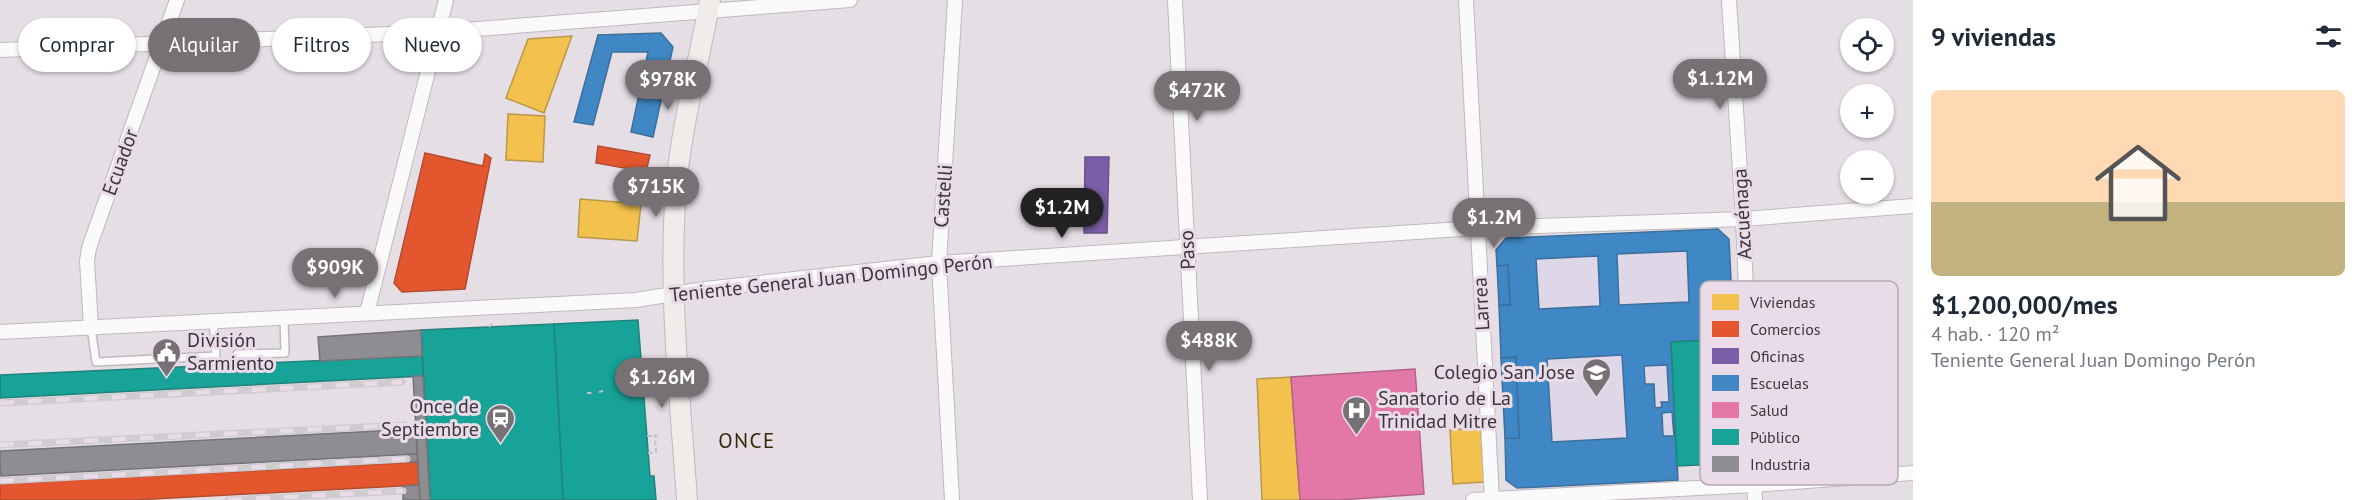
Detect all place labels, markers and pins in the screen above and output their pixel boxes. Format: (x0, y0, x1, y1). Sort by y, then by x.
pin: $1.12M (1671, 59, 1769, 110)
pin: $978K (626, 60, 710, 111)
pin: $472K (1155, 71, 1239, 122)
pin: $715K (614, 167, 698, 218)
pin: $1.2M (1020, 188, 1104, 239)
pin: $1.2M (1452, 198, 1536, 249)
pin: $909K (293, 248, 377, 299)
pin: $488K (1167, 321, 1251, 372)
place label: División Sarmiento (187, 327, 274, 376)
public building icon: División Sarmiento (150, 336, 182, 378)
school or university icon: Colegio San Jose (1580, 356, 1612, 398)
pin: $1.26M (613, 358, 711, 409)
place label: Colegio San Jose (1434, 359, 1575, 385)
place label: Sanatorio de La Trinidad Mitre (1378, 385, 1511, 434)
place label: Once de Septiembre (381, 393, 479, 442)
hospital icon: Sanatorio de La Trinidad Mitre (1341, 394, 1373, 436)
station icon: Once de Septiembre (484, 402, 516, 444)

